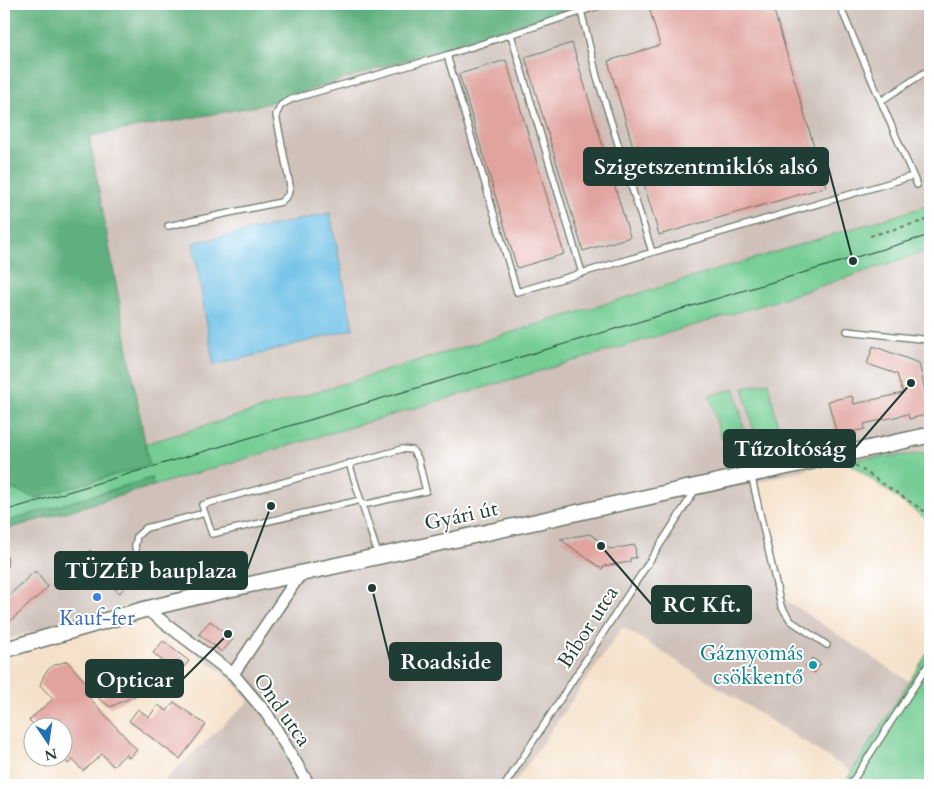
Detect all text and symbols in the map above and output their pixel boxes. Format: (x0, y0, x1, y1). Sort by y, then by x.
callout: Szigetszentmiklós alsó (584, 148, 828, 185)
text: Szigetszentmiklós alsó (594, 152, 818, 182)
callout: Tűzoltóság (724, 430, 855, 467)
text: Tűzoltóság (734, 434, 847, 464)
street label: Gyári út (422, 494, 501, 538)
callout: TÜZÉP bauplaza (55, 552, 247, 589)
text: TÜZÉP bauplaza (65, 556, 237, 586)
street label: Bíbor utca (551, 580, 625, 674)
callout: RC Kft. (652, 586, 751, 623)
text: RC Kft. (663, 590, 741, 620)
marker: Kauf-fer (91, 591, 103, 603)
place label: Kauf-fer (59, 604, 135, 633)
place label: Gáznyomás csökkentő (700, 639, 803, 692)
callout: Roadside (390, 643, 501, 680)
text: Roadside (400, 647, 492, 677)
marker: Gáznyomás csökkentő (807, 659, 819, 671)
callout: Opticar (86, 660, 183, 697)
text: Opticar (96, 665, 174, 695)
street label: Ond utca (246, 667, 318, 753)
north arrow (22, 716, 72, 766)
text: N (43, 744, 59, 765)

